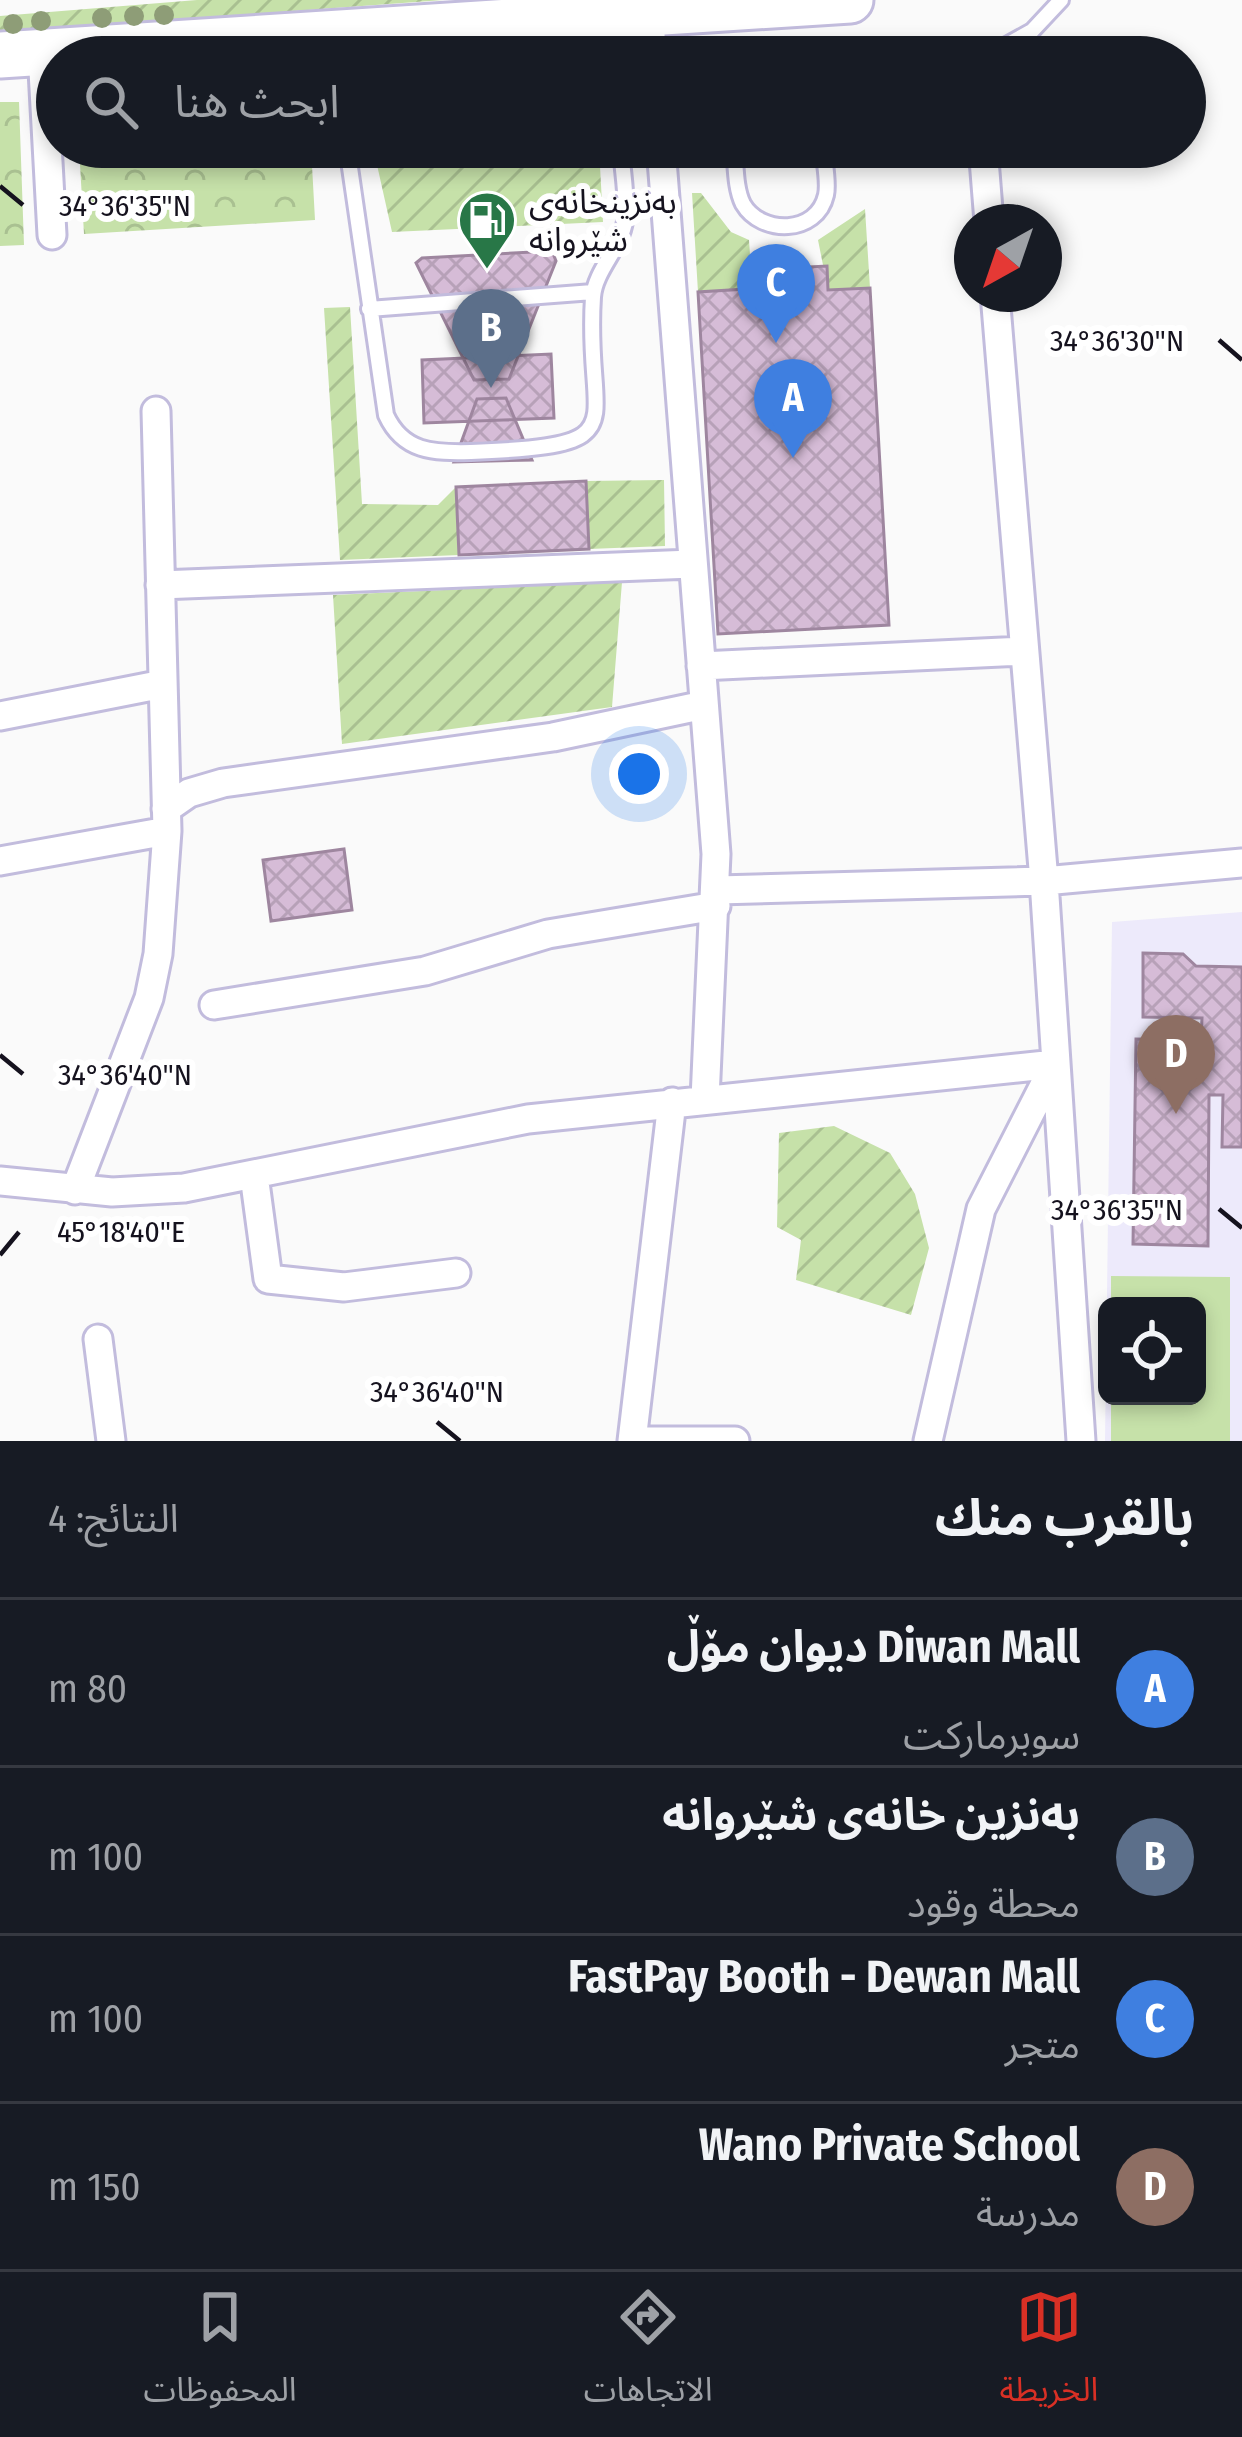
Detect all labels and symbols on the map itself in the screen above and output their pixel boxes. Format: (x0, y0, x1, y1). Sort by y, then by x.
place label: بەنزینخانەی شێروانە (529, 182, 677, 260)
text: 34°36'35"N (59, 188, 191, 224)
fuel station icon: بەنزینخانەی شێروانە (456, 189, 518, 271)
north arrow (954, 204, 1062, 312)
pin: C (737, 244, 815, 343)
pin: B (452, 289, 530, 388)
text: 34°36'30"N (1050, 323, 1184, 359)
pin: A (754, 359, 832, 458)
your location (609, 744, 669, 804)
pin: D (1137, 1015, 1215, 1114)
text: 34°36'40"N (58, 1057, 192, 1093)
text: 34°36'35"N (1051, 1192, 1183, 1228)
text: 45°18'40"E (57, 1214, 185, 1250)
text: 34°36'40"N (370, 1374, 504, 1410)

